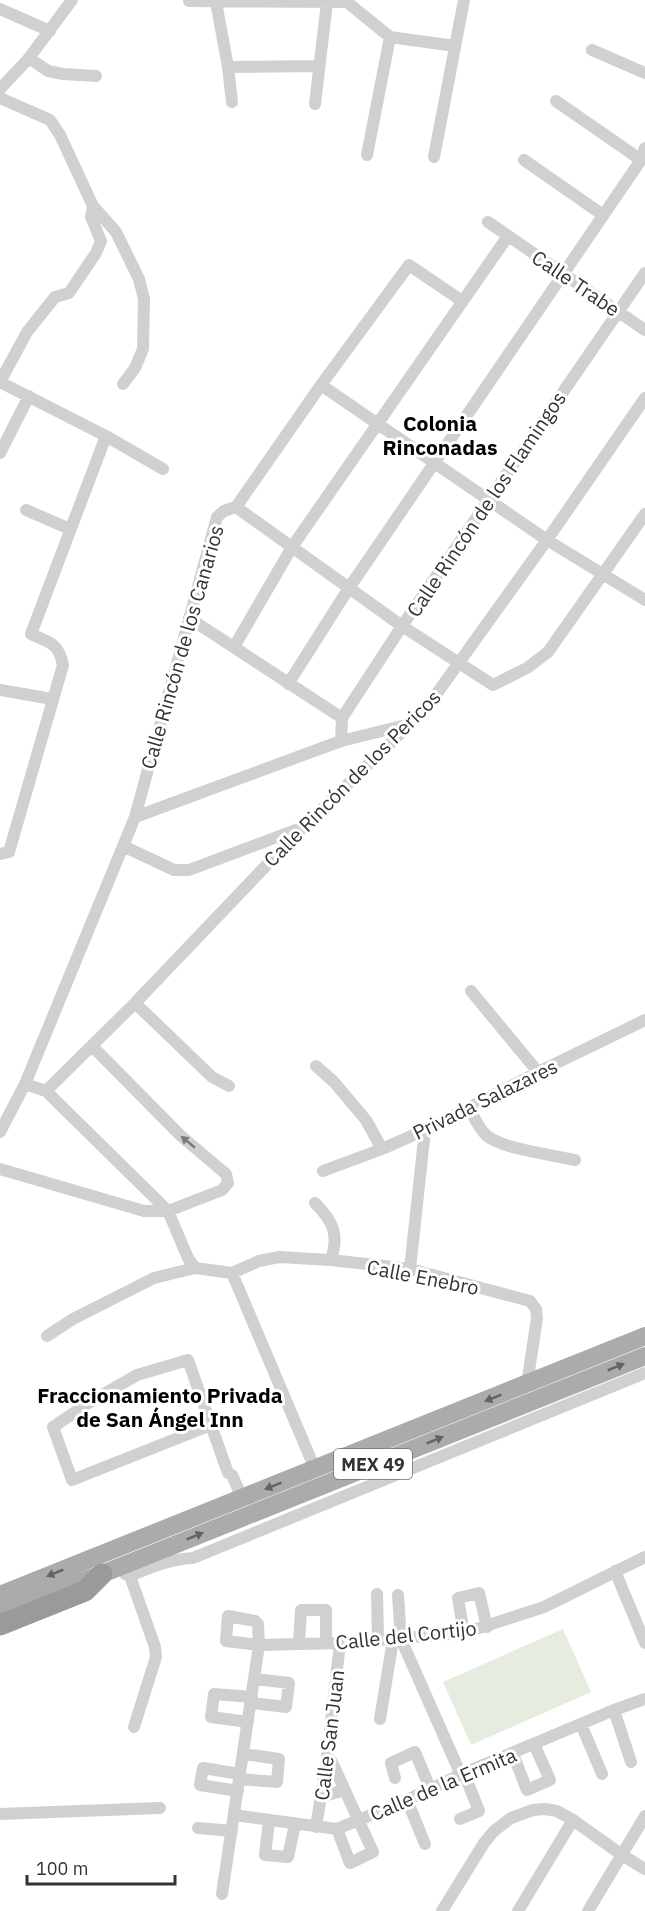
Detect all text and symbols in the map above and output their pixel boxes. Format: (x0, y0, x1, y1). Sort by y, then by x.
street label: Calle Trabe (527, 244, 625, 322)
street label: Calle Rincón de los Flamingos (400, 386, 572, 622)
district label: Colonia Rinconadas (382, 409, 498, 461)
street label: Calle Rincón de los Canarios (134, 522, 230, 772)
street label: Calle Rincón de los Pericos (258, 684, 446, 872)
street label: Privada Salazares (408, 1052, 562, 1146)
one-way arrow (180, 1136, 196, 1149)
street label: Calle Enebro (365, 1253, 481, 1301)
one-way arrow (607, 1362, 625, 1372)
district label: Fraccionamiento Privada de San Ángel Inn (37, 1381, 283, 1433)
one-way arrow (484, 1393, 502, 1403)
one-way arrow (426, 1435, 444, 1445)
road number: MEX 49 (334, 1449, 412, 1479)
one-way arrow (264, 1481, 282, 1491)
one-way arrow (187, 1531, 205, 1541)
one-way arrow (46, 1569, 64, 1578)
street label: Calle del Cortijo (334, 1614, 478, 1656)
street label: Calle San Juan (308, 1668, 350, 1802)
street label: Calle de la Ermita (366, 1741, 521, 1827)
scale bar (27, 1848, 176, 1886)
text: 100 m (36, 1857, 88, 1880)

